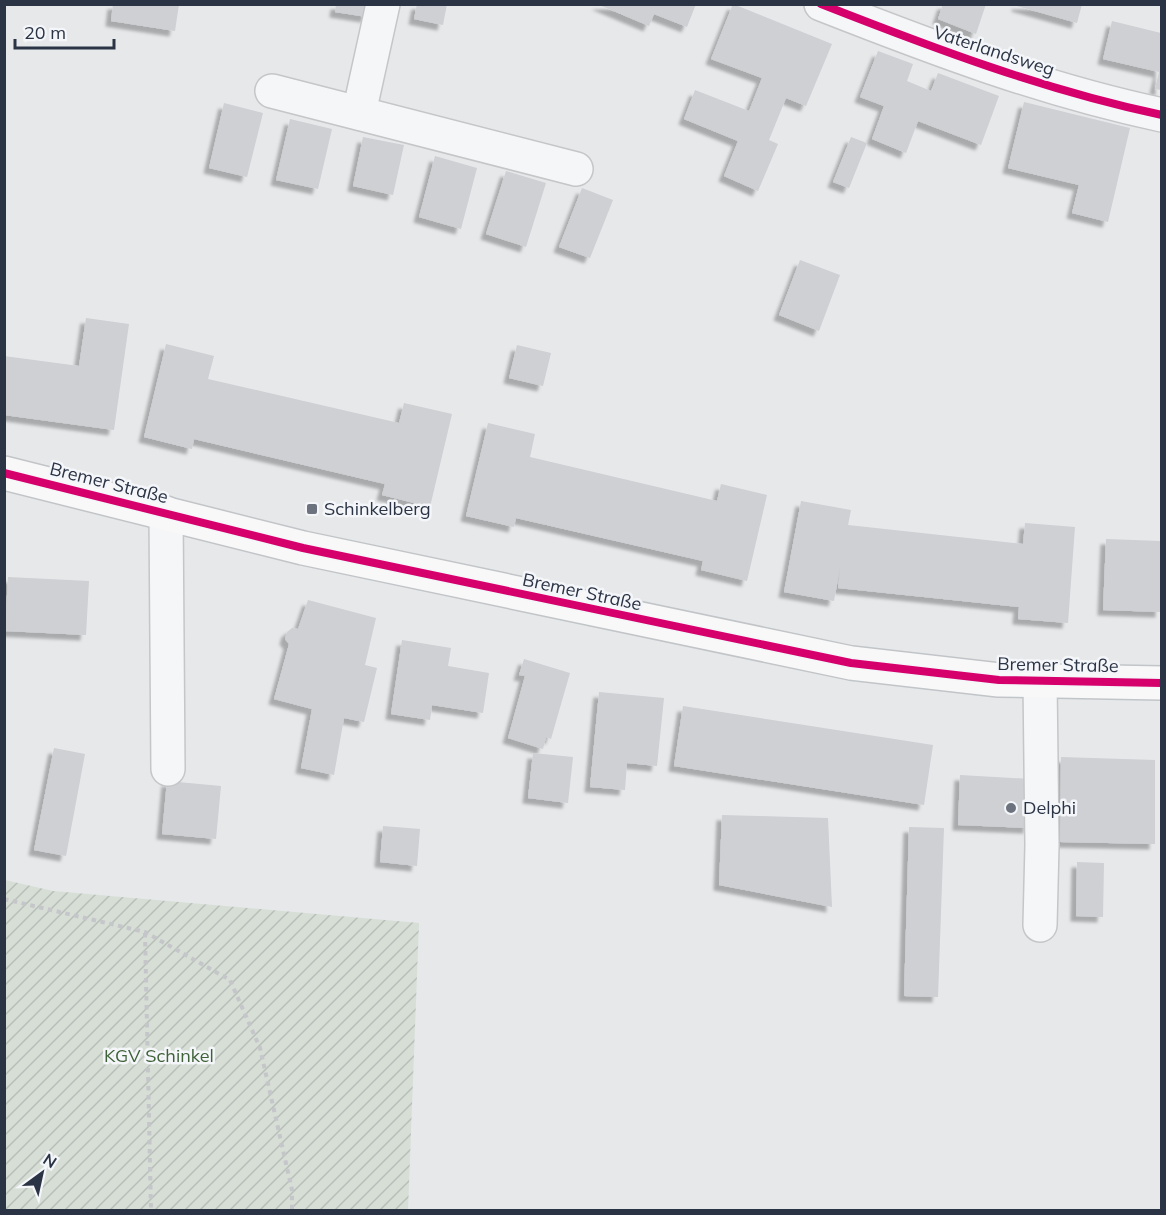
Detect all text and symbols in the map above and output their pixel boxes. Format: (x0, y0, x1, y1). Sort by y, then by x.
scale bar (15, 12, 114, 50)
street label: Vaterlandsweg (931, 20, 1058, 81)
text: 20 m (24, 21, 66, 44)
street label: Bremer Straße (48, 457, 171, 508)
place label: Schinkelberg (324, 497, 431, 520)
marker: Schinkelberg (305, 502, 319, 516)
street label: Bremer Straße (520, 568, 644, 615)
street label: Bremer Straße (997, 652, 1119, 677)
place label: Delphi (1023, 796, 1076, 819)
marker: Delphi (1004, 801, 1018, 815)
park label: KGV Schinkel (104, 1044, 214, 1067)
north arrow (12, 1143, 72, 1203)
text: N (40, 1149, 61, 1172)

